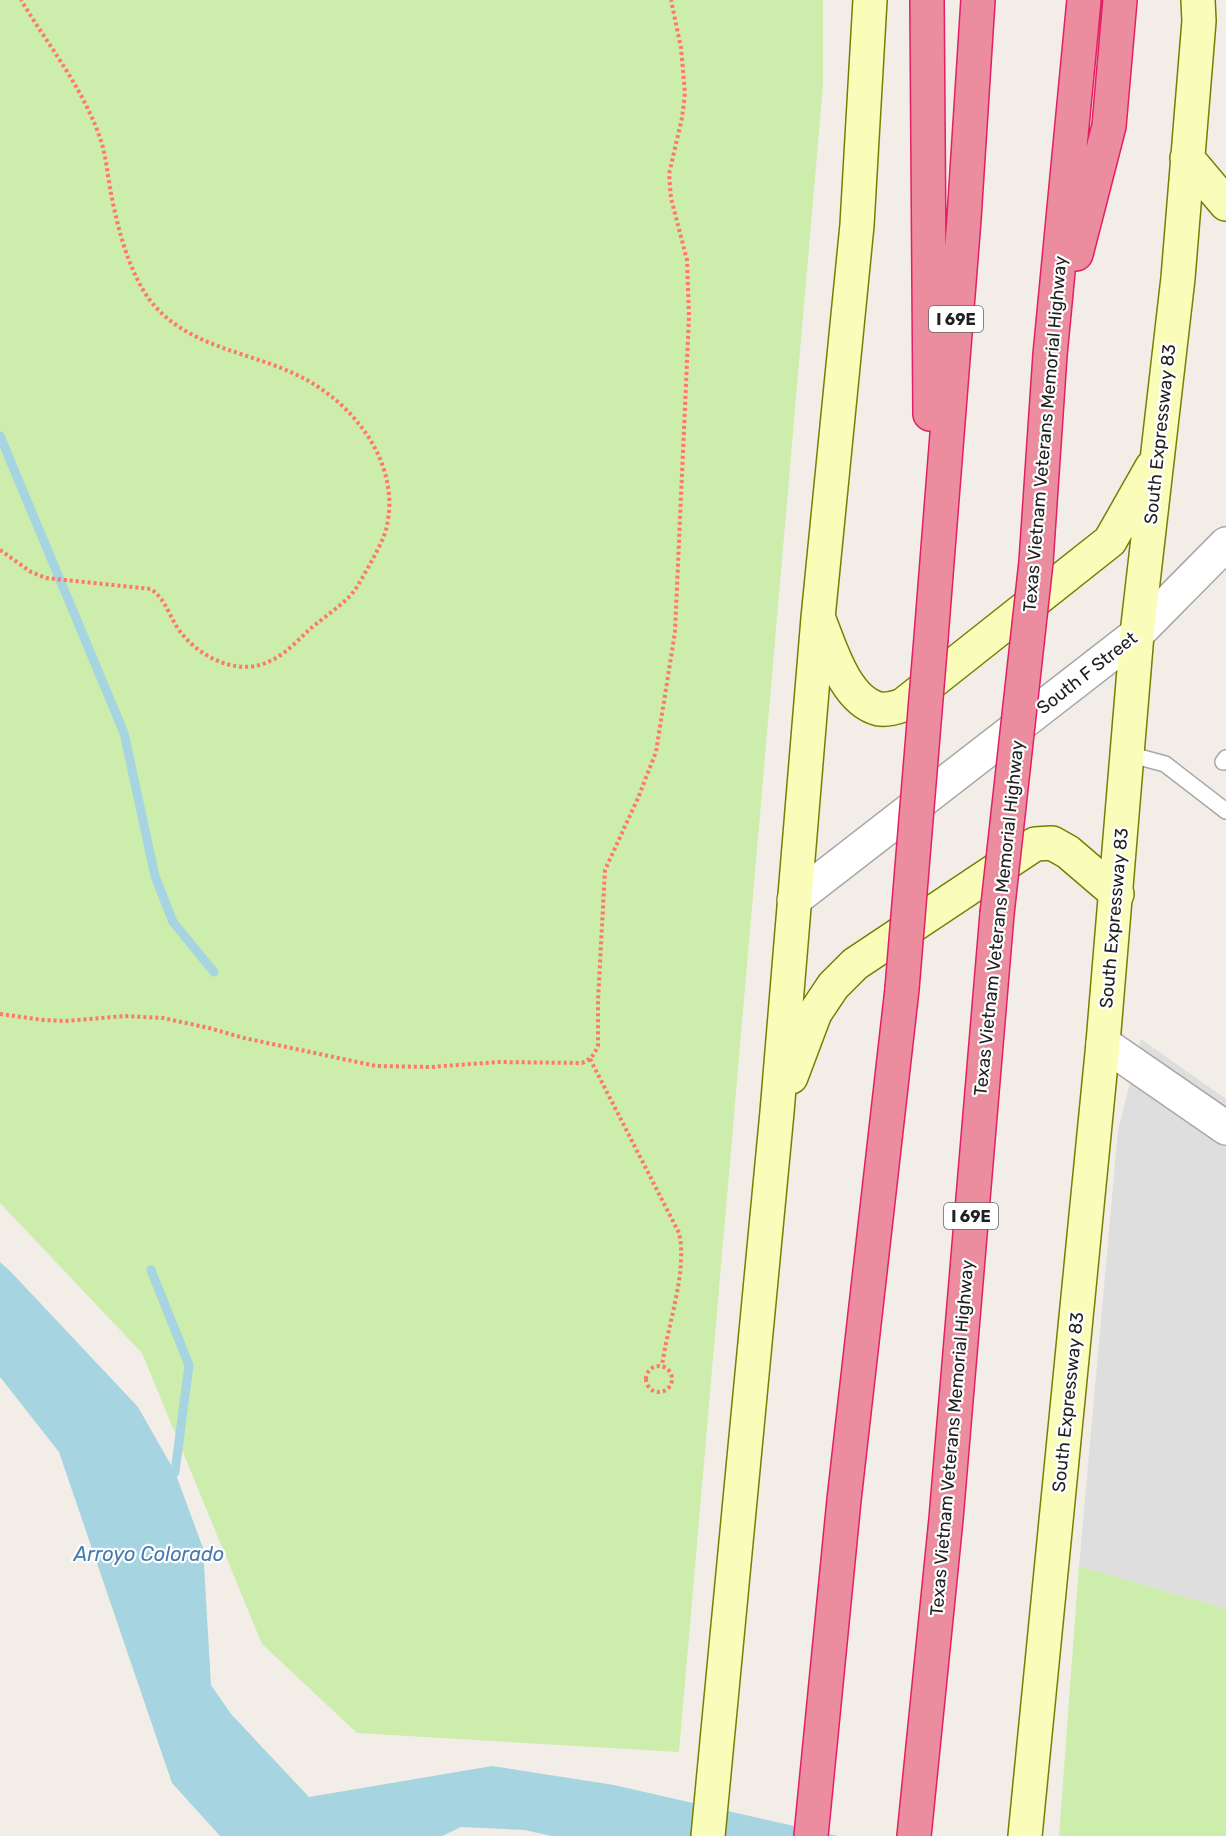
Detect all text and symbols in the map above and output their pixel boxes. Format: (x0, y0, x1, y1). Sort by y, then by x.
street label: Texas Vietnam Veterans Memorial Highway (1018, 255, 1072, 613)
road number: I 69E (929, 306, 983, 332)
street label: South Expressway 83 (1140, 343, 1180, 525)
street label: South F Street (1032, 627, 1142, 719)
street label: Texas Vietnam Veterans Memorial Highway (969, 739, 1029, 1097)
street label: South Expressway 83 (1095, 827, 1133, 1009)
road number: I 69E (944, 1203, 998, 1229)
street label: Texas Vietnam Veterans Memorial Highway (925, 1259, 979, 1617)
street label: South Expressway 83 (1048, 1311, 1088, 1493)
water label: Arroyo Colorado (73, 1542, 224, 1566)

